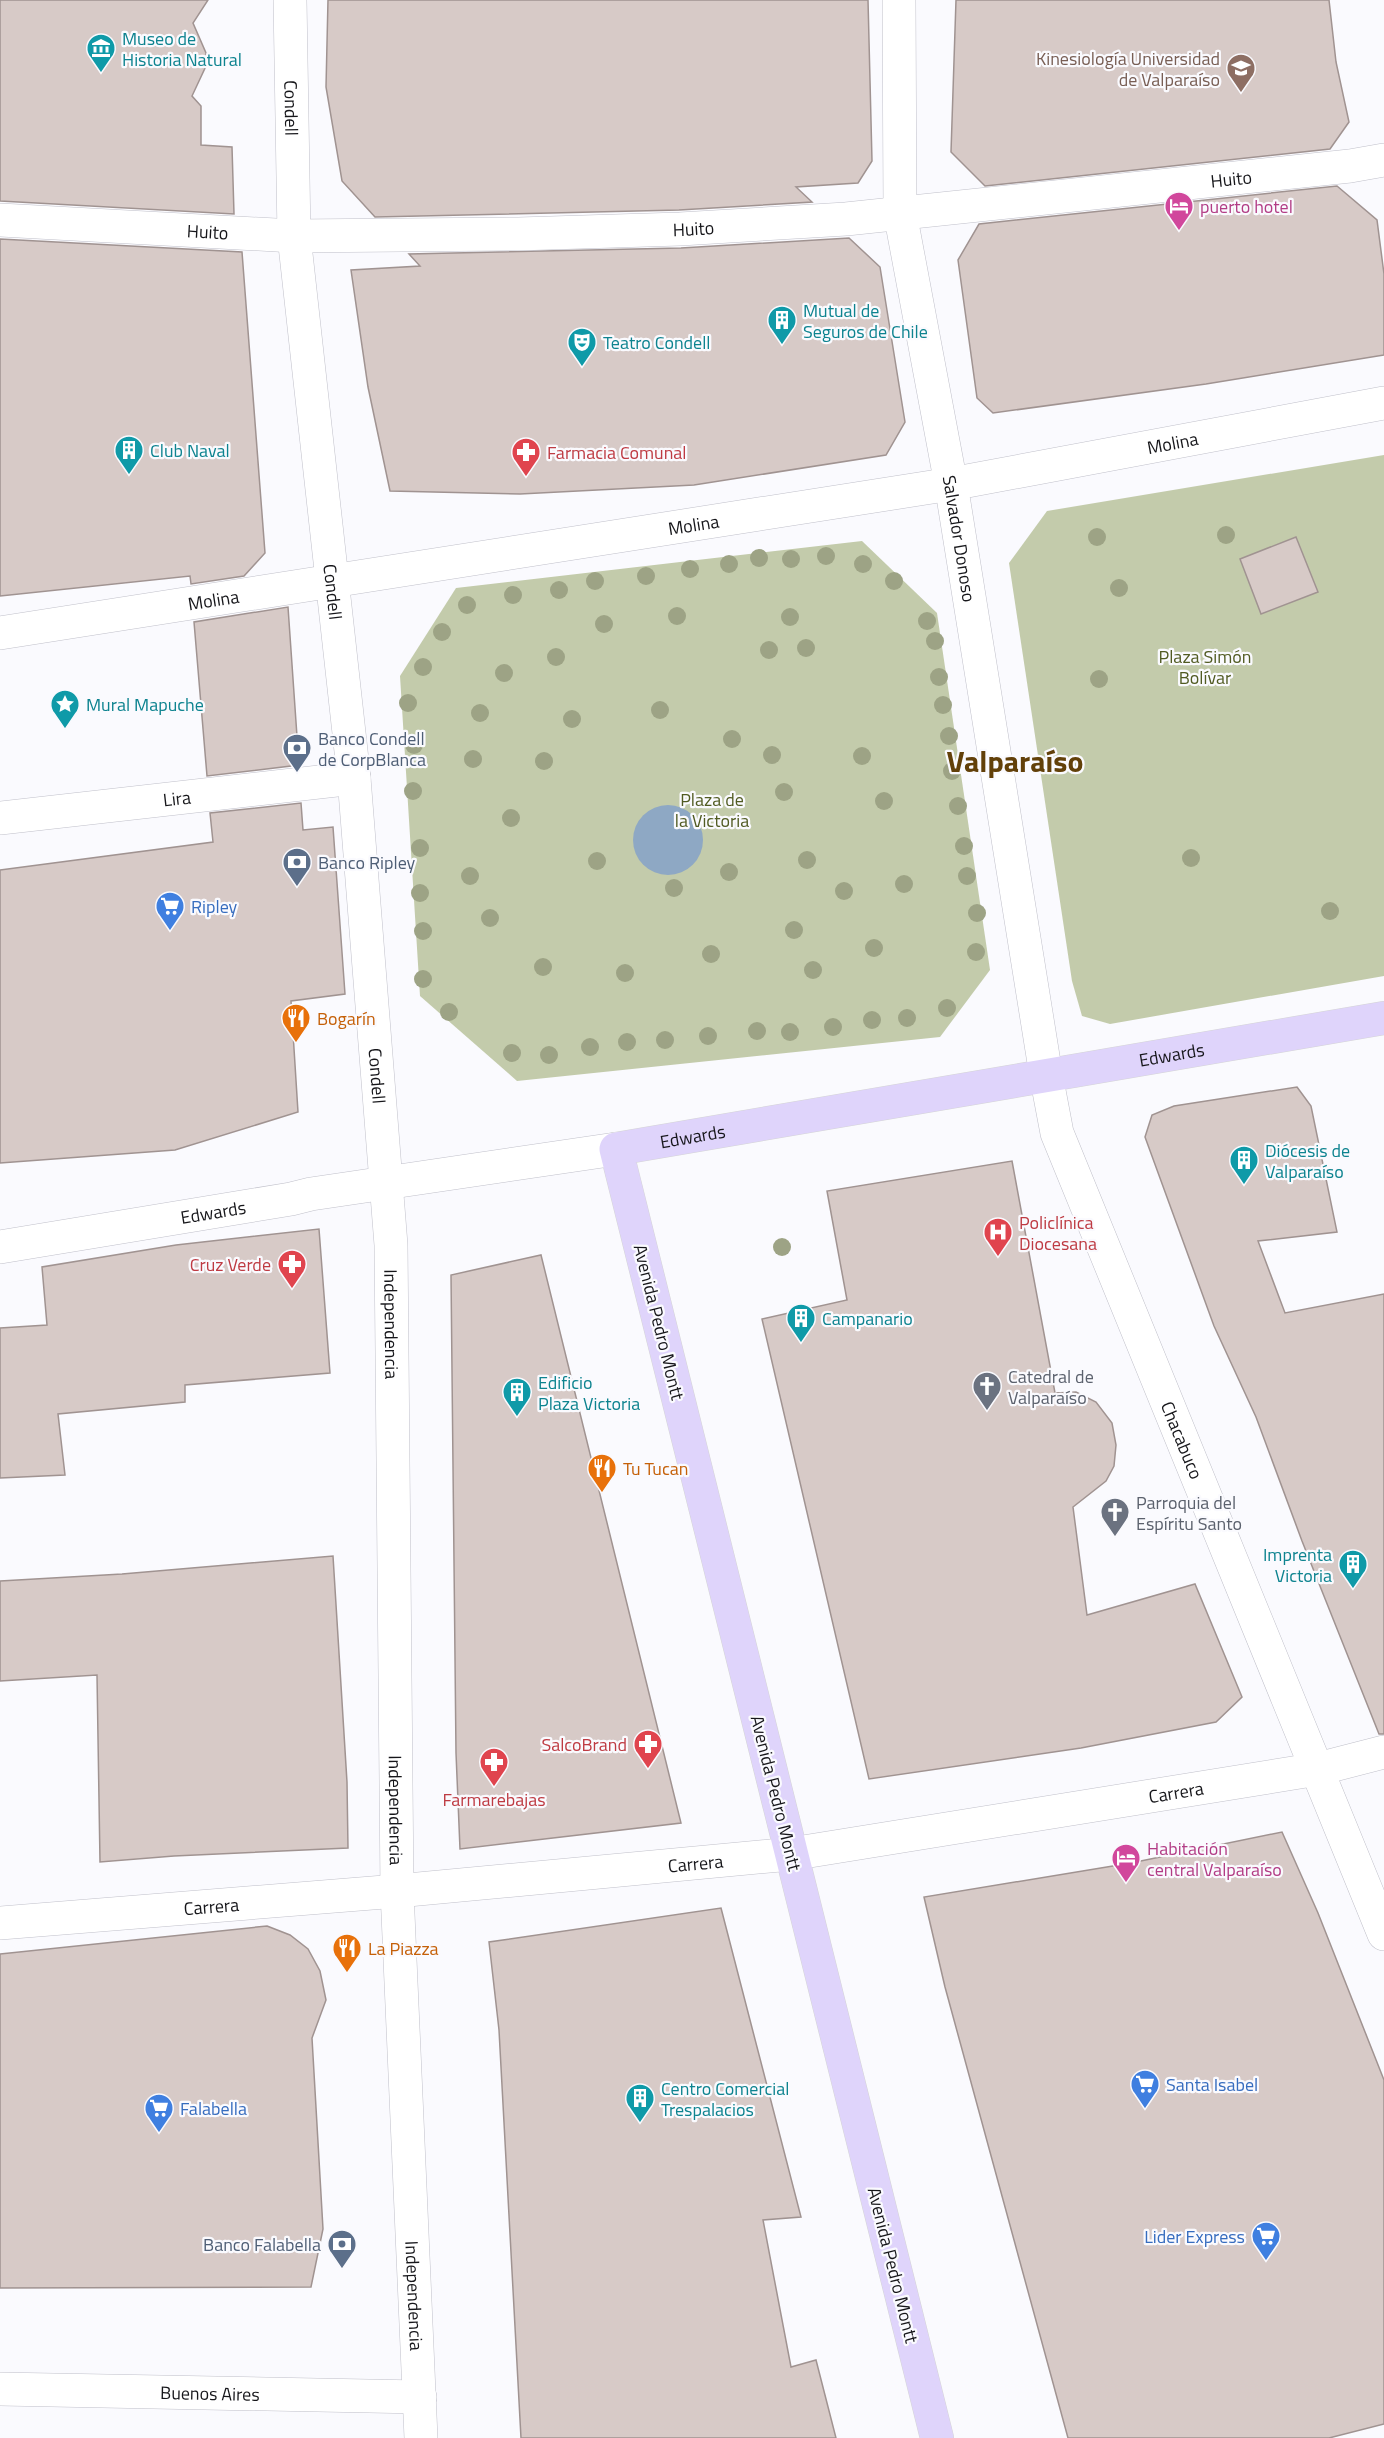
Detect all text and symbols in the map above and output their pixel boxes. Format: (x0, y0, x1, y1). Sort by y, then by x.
place label: Museo de Historia Natural (122, 25, 242, 73)
museum icon: Museo de Historia Natural (85, 32, 117, 74)
place label: Kinesiología Universidad de Valparaíso (1036, 45, 1220, 93)
school or university icon: Kinesiología Universidad de Valparaíso (1225, 52, 1257, 94)
street label: Condell (278, 80, 306, 136)
street label: Huito (1209, 163, 1253, 194)
hotel icon: puerto hotel (1163, 190, 1195, 232)
place label: puerto hotel (1200, 193, 1293, 220)
street label: Huito (672, 213, 715, 243)
street label: Huito (186, 217, 229, 246)
place label: Mutual de Seguros de Chile (803, 297, 928, 345)
building icon: Mutual de Seguros de Chile (766, 304, 798, 346)
theatre icon: Teatro Condell (566, 326, 598, 368)
place label: Teatro Condell (603, 329, 710, 356)
street label: Molina (1145, 425, 1200, 461)
building icon: Club Naval (113, 434, 145, 476)
pharmacy icon: Farmacia Comunal (510, 436, 542, 478)
place label: Club Naval (150, 437, 230, 464)
place label: Farmacia Comunal (547, 439, 687, 466)
street label: Salvador Donoso (936, 473, 983, 604)
street label: Molina (666, 507, 721, 542)
street label: Condell (317, 563, 350, 621)
street label: Molina (186, 582, 241, 617)
park label: Plaza Simón Bolívar (1159, 643, 1251, 691)
place icon: Mural Mapuche (49, 688, 81, 730)
place label: Mural Mapuche (86, 691, 204, 718)
place label: Banco Condell de CorpBlanca (318, 725, 426, 773)
bank icon: Banco Condell de CorpBlanca (281, 732, 313, 774)
district label: Valparaíso (947, 738, 1083, 784)
street label: Lira (162, 783, 192, 813)
park label: Plaza de la Victoria (675, 786, 749, 834)
bank icon: Banco Ripley (281, 846, 313, 888)
place label: Banco Ripley (318, 849, 416, 876)
supermarket icon: Ripley (154, 890, 186, 932)
place label: Ripley (191, 893, 238, 920)
restaurant icon: Bogarín (280, 1002, 312, 1044)
place label: Bogarín (317, 1005, 376, 1032)
street label: Edwards (1137, 1035, 1206, 1073)
street label: Condell (362, 1047, 393, 1105)
street label: Edwards (658, 1117, 727, 1155)
place label: Diócesis de Valparaíso (1265, 1137, 1350, 1185)
building icon: Diócesis de Valparaíso (1228, 1144, 1260, 1186)
street label: Edwards (178, 1193, 248, 1231)
place label: Policlínica Diocesana (1019, 1209, 1097, 1257)
hospital icon: Policlínica Diocesana (982, 1216, 1014, 1258)
street label: Avenida Pedro Montt (627, 1241, 692, 1403)
pharmacy icon: Cruz Verde (276, 1248, 308, 1290)
place label: Cruz Verde (190, 1251, 271, 1278)
street label: Independencia (378, 1269, 406, 1379)
building icon: Campanario (785, 1302, 817, 1344)
place label: Campanario (822, 1305, 913, 1332)
place label: Catedral de Valparaíso (1008, 1363, 1094, 1411)
place label: Edificio Plaza Victoria (538, 1369, 640, 1417)
church icon: Catedral de Valparaíso (971, 1370, 1003, 1412)
building icon: Edificio Plaza Victoria (501, 1376, 533, 1418)
street label: Chacabuco (1154, 1397, 1210, 1483)
restaurant icon: Tu Tucan (586, 1452, 618, 1494)
place label: Tu Tucan (623, 1455, 688, 1482)
place label: Parroquia del Espíritu Santo (1136, 1489, 1242, 1537)
church icon: Parroquia del Espíritu Santo (1099, 1496, 1131, 1538)
place label: Imprenta Victoria (1263, 1541, 1332, 1589)
building icon: Imprenta Victoria (1337, 1548, 1369, 1590)
street label: Avenida Pedro Montt (744, 1712, 809, 1874)
pharmacy icon: SalcoBrand (632, 1728, 664, 1770)
place label: SalcoBrand (541, 1731, 627, 1758)
pharmacy icon: Farmarebajas (478, 1746, 510, 1788)
street label: Independencia (382, 1755, 410, 1865)
street label: Carrera (1146, 1774, 1206, 1810)
place label: Farmarebajas (442, 1786, 546, 1813)
place label: Habitación central Valparaíso (1147, 1835, 1282, 1883)
hotel icon: Habitación central Valparaíso (1110, 1842, 1142, 1884)
street label: Carrera (667, 1847, 724, 1879)
street label: Carrera (183, 1890, 240, 1922)
restaurant icon: La Piazza (331, 1932, 363, 1974)
place label: La Piazza (368, 1935, 439, 1962)
supermarket icon: Santa Isabel (1129, 2068, 1161, 2110)
place label: Santa Isabel (1166, 2071, 1258, 2098)
place label: Centro Comercial Trespalacios (661, 2075, 789, 2123)
building icon: Centro Comercial Trespalacios (624, 2082, 656, 2124)
supermarket icon: Falabella (143, 2092, 175, 2134)
place label: Falabella (180, 2095, 247, 2122)
street label: Avenida Pedro Montt (861, 2184, 926, 2346)
supermarket icon: Lider Express (1250, 2220, 1282, 2262)
place label: Lider Express (1144, 2223, 1245, 2250)
bank icon: Banco Falabella (326, 2228, 358, 2270)
place label: Banco Falabella (203, 2231, 321, 2258)
street label: Independencia (399, 2240, 431, 2351)
street label: Buenos Aires (160, 2379, 260, 2407)

